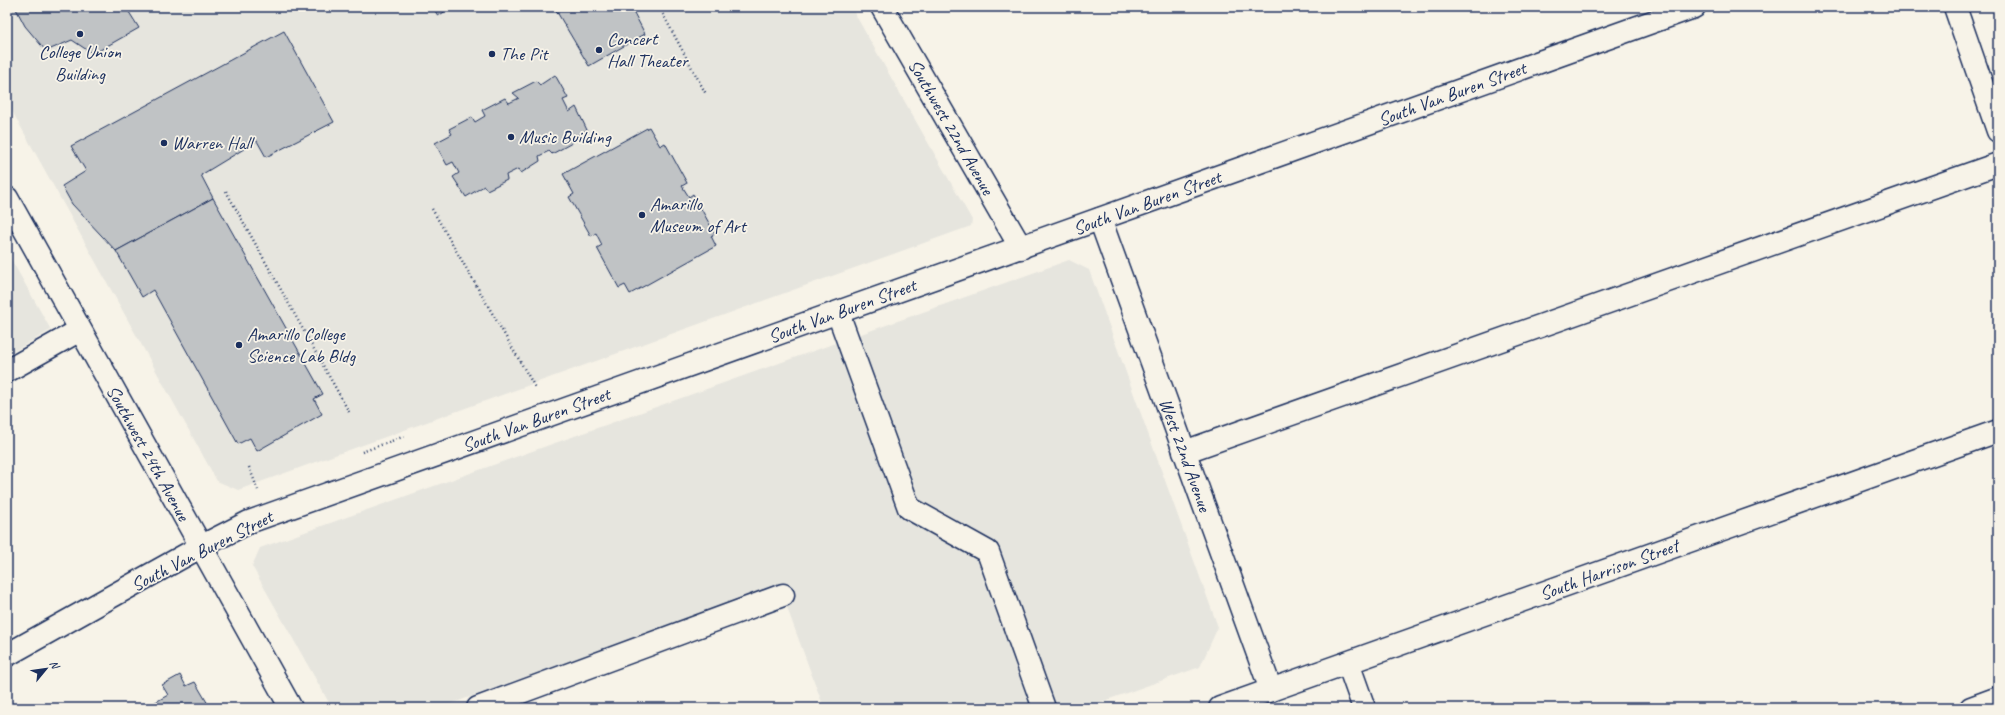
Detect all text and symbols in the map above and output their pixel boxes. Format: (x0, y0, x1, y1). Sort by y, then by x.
place label: Concert Hall Theater (607, 27, 689, 73)
marker: College Union Building (75, 29, 85, 39)
place label: College Union Building (39, 40, 122, 86)
place label: The Pit (500, 42, 549, 66)
marker: Concert Hall Theater (594, 45, 604, 55)
marker: The Pit (487, 49, 497, 59)
street label: Southwest 22nd Avenue (902, 55, 1000, 201)
street label: South Van Buren Street (1375, 56, 1531, 132)
place label: Music Building (519, 125, 612, 149)
place label: Warren Hall (172, 131, 256, 155)
marker: Music Building (506, 132, 516, 142)
marker: Warren Hall (159, 138, 169, 148)
street label: South Van Buren Street (1070, 165, 1226, 241)
place label: Amarillo Museum of Art (650, 192, 747, 238)
marker: Amarillo Museum of Art (637, 210, 647, 220)
street label: South Van Buren Street (765, 273, 921, 349)
place label: Amarillo College Science Lab Bldg (247, 322, 356, 368)
marker: Amarillo College Science Lab Bldg (234, 340, 244, 350)
street label: Southwest 24th Avenue (101, 381, 196, 527)
street label: South Van Buren Street (459, 382, 615, 458)
street label: West 22nd Avenue (1153, 395, 1217, 517)
street label: South Van Buren Street (127, 504, 278, 597)
street label: South Harrison Street (1536, 533, 1684, 606)
north arrow (26, 649, 66, 689)
text: N (47, 658, 64, 672)

